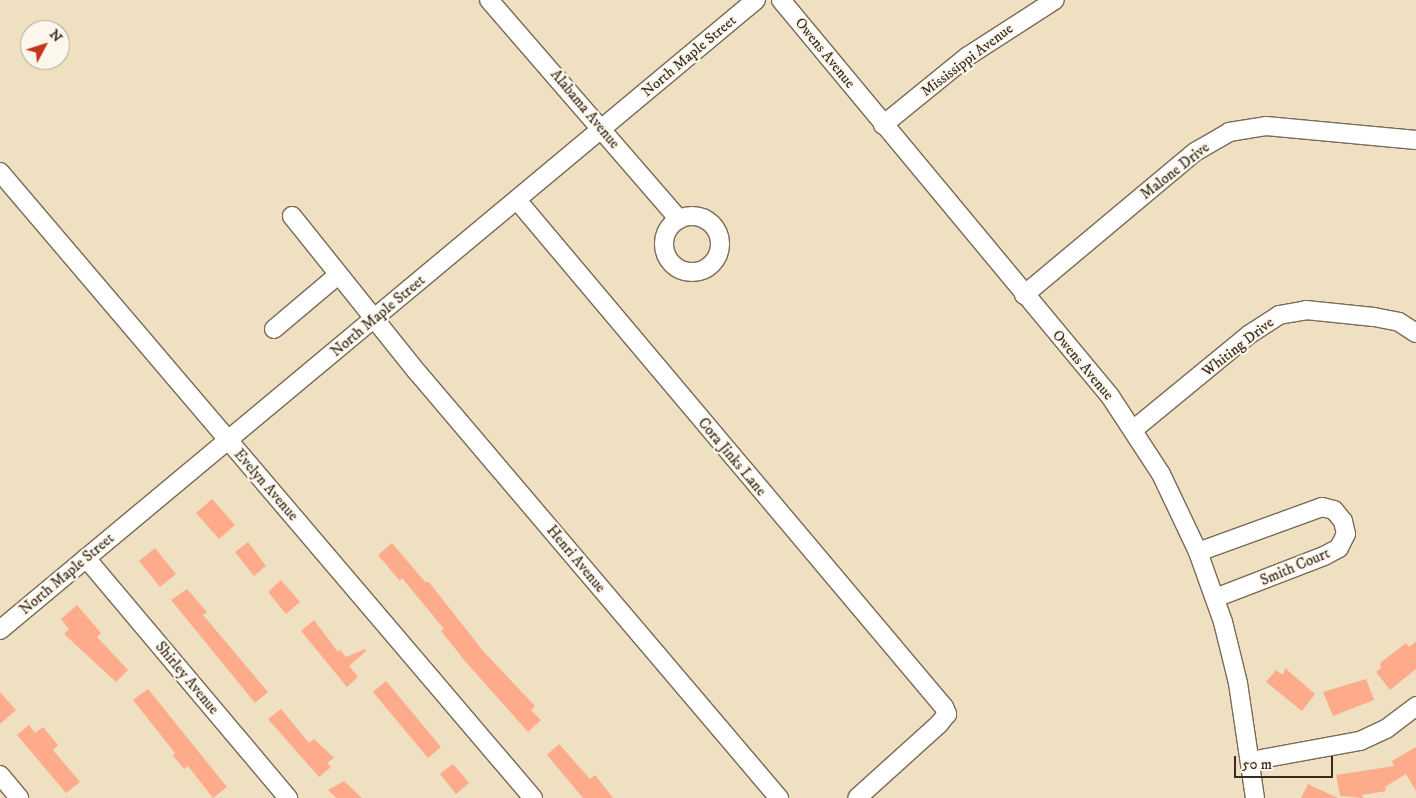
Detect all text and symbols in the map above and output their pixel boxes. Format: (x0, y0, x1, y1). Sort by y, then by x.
street label: North Maple Street (638, 11, 740, 101)
street label: Owens Avenue (791, 14, 859, 92)
street label: Mississippi Avenue (917, 19, 1017, 101)
north arrow (20, 20, 70, 70)
text: N (45, 26, 66, 46)
street label: Alabama Avenue (547, 66, 623, 152)
street label: Malone Drive (1137, 139, 1213, 203)
street label: North Maple Street (327, 271, 429, 361)
street label: Whiting Drive (1198, 313, 1278, 381)
street label: Owens Avenue (1049, 326, 1117, 404)
street label: Cora Jinks Lane (694, 414, 770, 500)
street label: Evelyn Avenue (230, 446, 302, 524)
street label: Henri Avenue (543, 522, 609, 596)
street label: North Maple Street (16, 529, 118, 619)
street label: Smith Court (1258, 544, 1332, 590)
street label: Shirley Avenue (151, 638, 223, 718)
scale bar (1236, 746, 1335, 778)
text: 50 m (1242, 755, 1272, 774)

